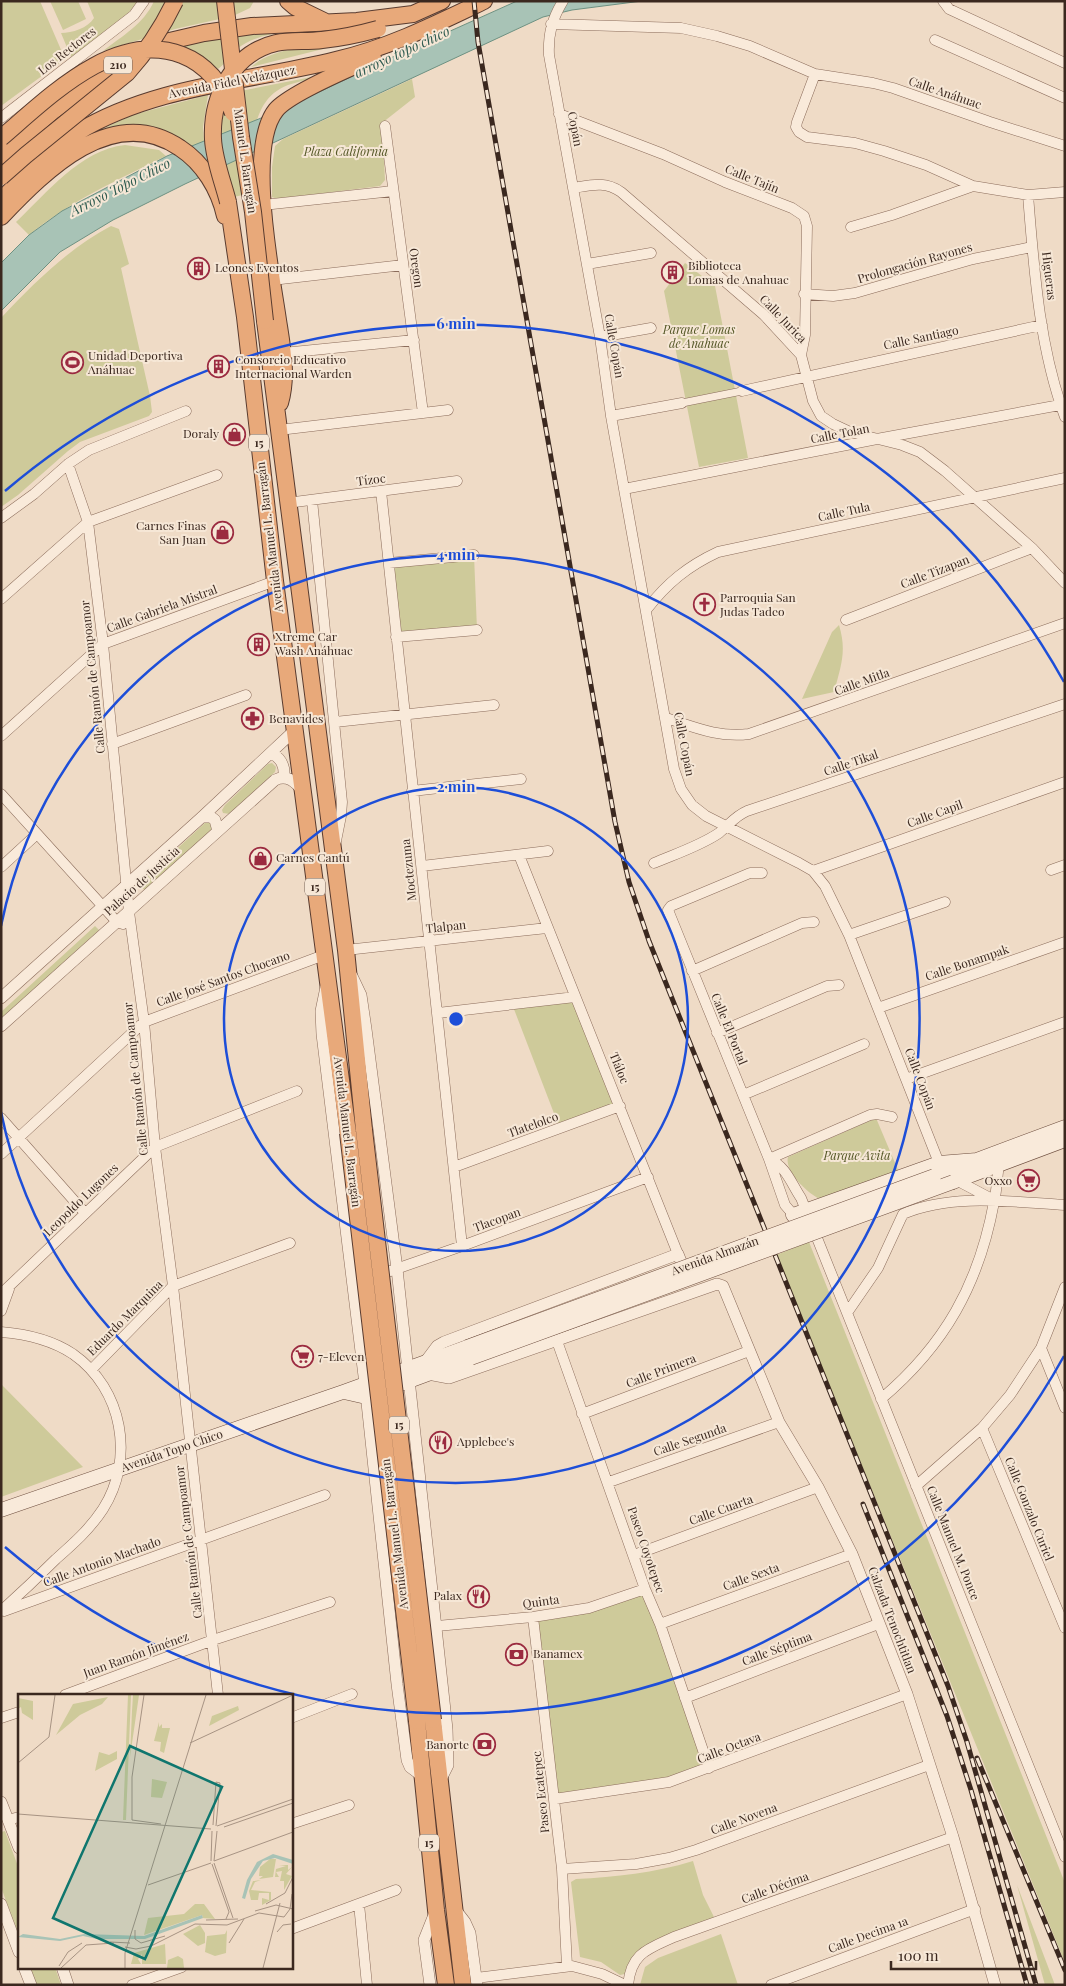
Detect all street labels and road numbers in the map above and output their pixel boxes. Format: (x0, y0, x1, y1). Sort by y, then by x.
street label: Los Rectores (34, 23, 99, 78)
road number: 210 (104, 56, 132, 74)
street label: Avenida Fidel Velázquez (166, 61, 297, 101)
street label: Calle Anáhuac (907, 72, 984, 112)
street label: Manuel L. Barragán (231, 107, 261, 214)
street label: Copán (565, 110, 587, 147)
street label: Calle Tajín (723, 160, 782, 196)
street label: Prolongación Rayones (856, 238, 974, 286)
street label: Oregon (406, 247, 428, 289)
street label: Higueras (1039, 251, 1061, 301)
street label: Calle Jurica (757, 291, 811, 346)
street label: Calle Copán (601, 312, 629, 379)
street label: Calle Santiago (882, 321, 960, 353)
street label: Calle Tolan (809, 419, 871, 447)
road number: 15 (249, 434, 269, 452)
street label: Avenida Manuel L. Barragán (252, 461, 286, 614)
street label: Tízoc (355, 469, 386, 489)
street label: Calle Tula (816, 498, 871, 524)
street label: Calle Tizapan (898, 551, 971, 592)
street label: Calle Gabriela Mistral (104, 580, 220, 636)
street label: Calle Ramón de Campoamor (76, 599, 108, 755)
street label: Calle Mitla (832, 664, 892, 698)
street label: Calle Copán (671, 710, 699, 777)
street label: Calle Tikal (821, 745, 881, 779)
street label: Calle Capil (905, 795, 965, 831)
street label: Moctezuma (397, 838, 419, 902)
street label: Palacio de Justicia (100, 842, 183, 918)
road number: 15 (305, 879, 325, 896)
street label: Tlalpan (425, 916, 467, 936)
street label: Calle Bonampak (923, 940, 1011, 984)
street label: Calle José Santos Chocano (154, 946, 292, 1010)
street label: Calle El Portal (708, 990, 752, 1067)
street label: Calle Ramón de Campoamor (119, 1001, 151, 1157)
street label: Calle Copán (902, 1045, 940, 1112)
street label: Tláloc (606, 1050, 633, 1086)
street label: Avenida Manuel L. Barragán (331, 1055, 365, 1208)
street label: Tlatelolco (505, 1107, 560, 1141)
street label: Leopoldo Lugones (39, 1159, 121, 1239)
street label: Tlacopan (471, 1203, 523, 1235)
street label: Avenida Almazán (668, 1232, 761, 1279)
street label: Eduardo Marquina (83, 1276, 166, 1359)
street label: Calle Primera (623, 1349, 698, 1391)
road number: 15 (389, 1416, 409, 1434)
street label: Calle Segunda (651, 1419, 728, 1459)
street label: Avenida Topo Chico (118, 1425, 225, 1475)
street label: Calle Gonzalo Curiel (1002, 1454, 1058, 1563)
street label: Avenida Manuel L. Barragán (377, 1458, 411, 1611)
street label: Calle Ramón de Campoamor (171, 1464, 205, 1620)
street label: Calle Manuel M. Ponce (924, 1483, 984, 1602)
street label: Calle Cuarta (687, 1490, 755, 1528)
street label: Paseo Coyotepec (625, 1504, 669, 1595)
street label: Calle Antonio Machado (41, 1532, 163, 1590)
street label: Calle Sexta (720, 1558, 781, 1594)
street label: Calzada Tenochtitlan (865, 1564, 921, 1675)
street label: Quinta (522, 1591, 560, 1611)
street label: Juan Ramón Jiménez (80, 1627, 191, 1681)
street label: Calle Séptima (739, 1627, 814, 1669)
street label: Calle Octava (695, 1728, 763, 1766)
street label: Paseo Ecatepec (528, 1750, 552, 1834)
street label: Calle Novena (708, 1799, 779, 1838)
road number: 15 (419, 1835, 439, 1852)
street label: Calle Décima (739, 1867, 811, 1907)
street label: Calle Decima 1a (825, 1912, 910, 1956)

